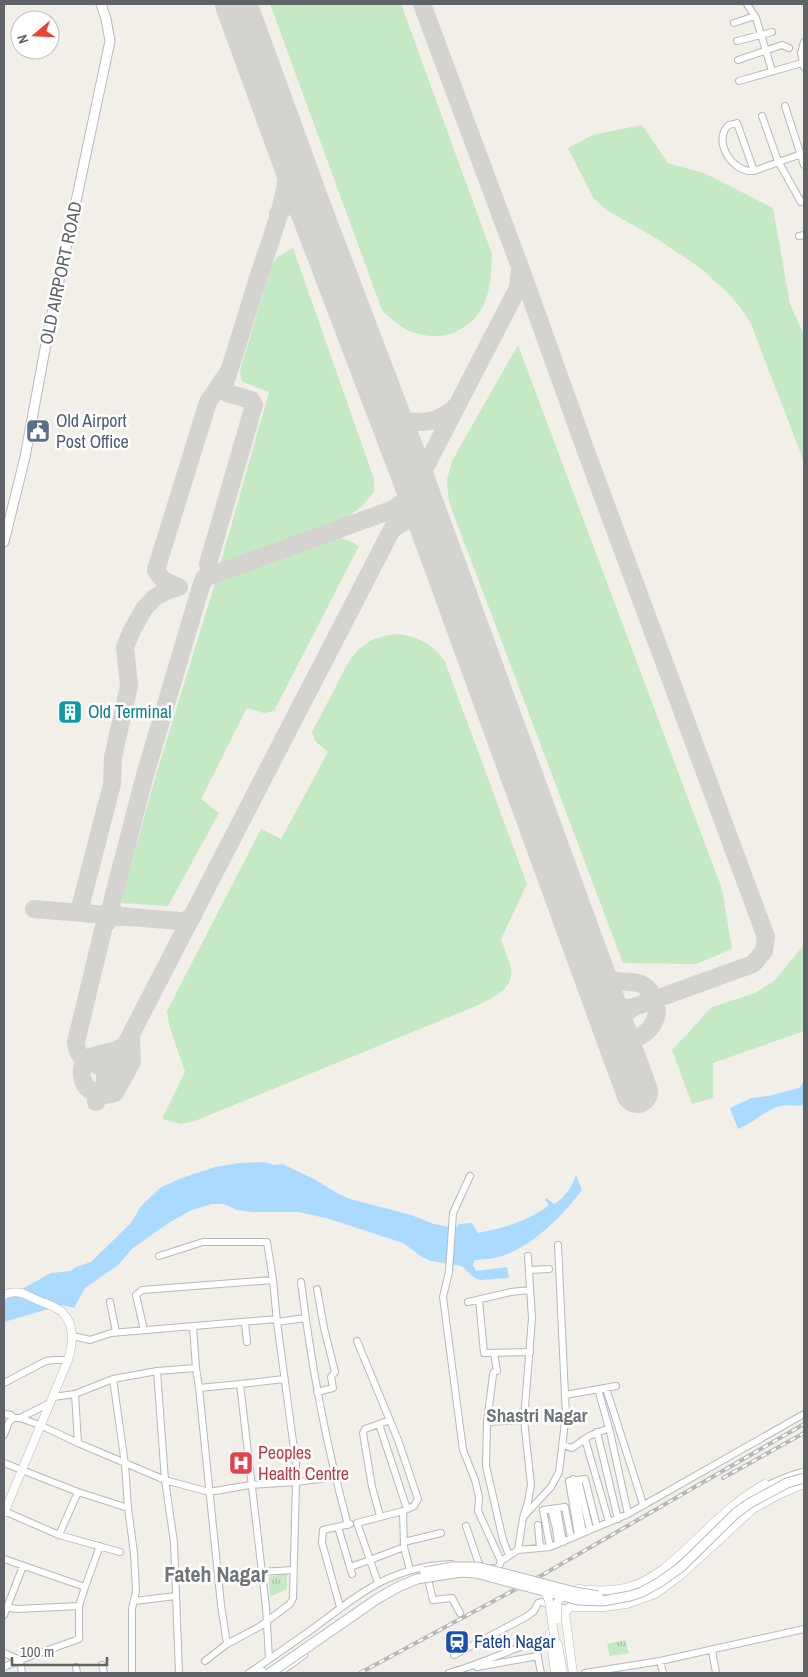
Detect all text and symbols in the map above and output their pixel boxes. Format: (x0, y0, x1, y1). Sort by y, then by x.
north arrow (10, 10, 60, 60)
text: N (13, 32, 33, 46)
street label: OLD AIRPORT ROAD (33, 199, 88, 347)
place label: Old Airport Post Office (56, 408, 129, 454)
public building icon: Old Airport Post Office (25, 418, 51, 444)
building icon: Old Terminal (57, 699, 83, 725)
place label: Old Terminal (88, 699, 171, 724)
district label: Shastri Nagar (486, 1402, 588, 1428)
place label: Peoples Health Centre (258, 1440, 349, 1486)
hospital icon: Peoples Health Centre (228, 1450, 254, 1476)
district label: Fateh Nagar (164, 1559, 268, 1589)
station icon: Fateh Nagar (444, 1629, 470, 1655)
place label: Fateh Nagar (474, 1629, 555, 1654)
scale bar (12, 1634, 108, 1666)
text: 100 m (20, 1641, 54, 1662)

